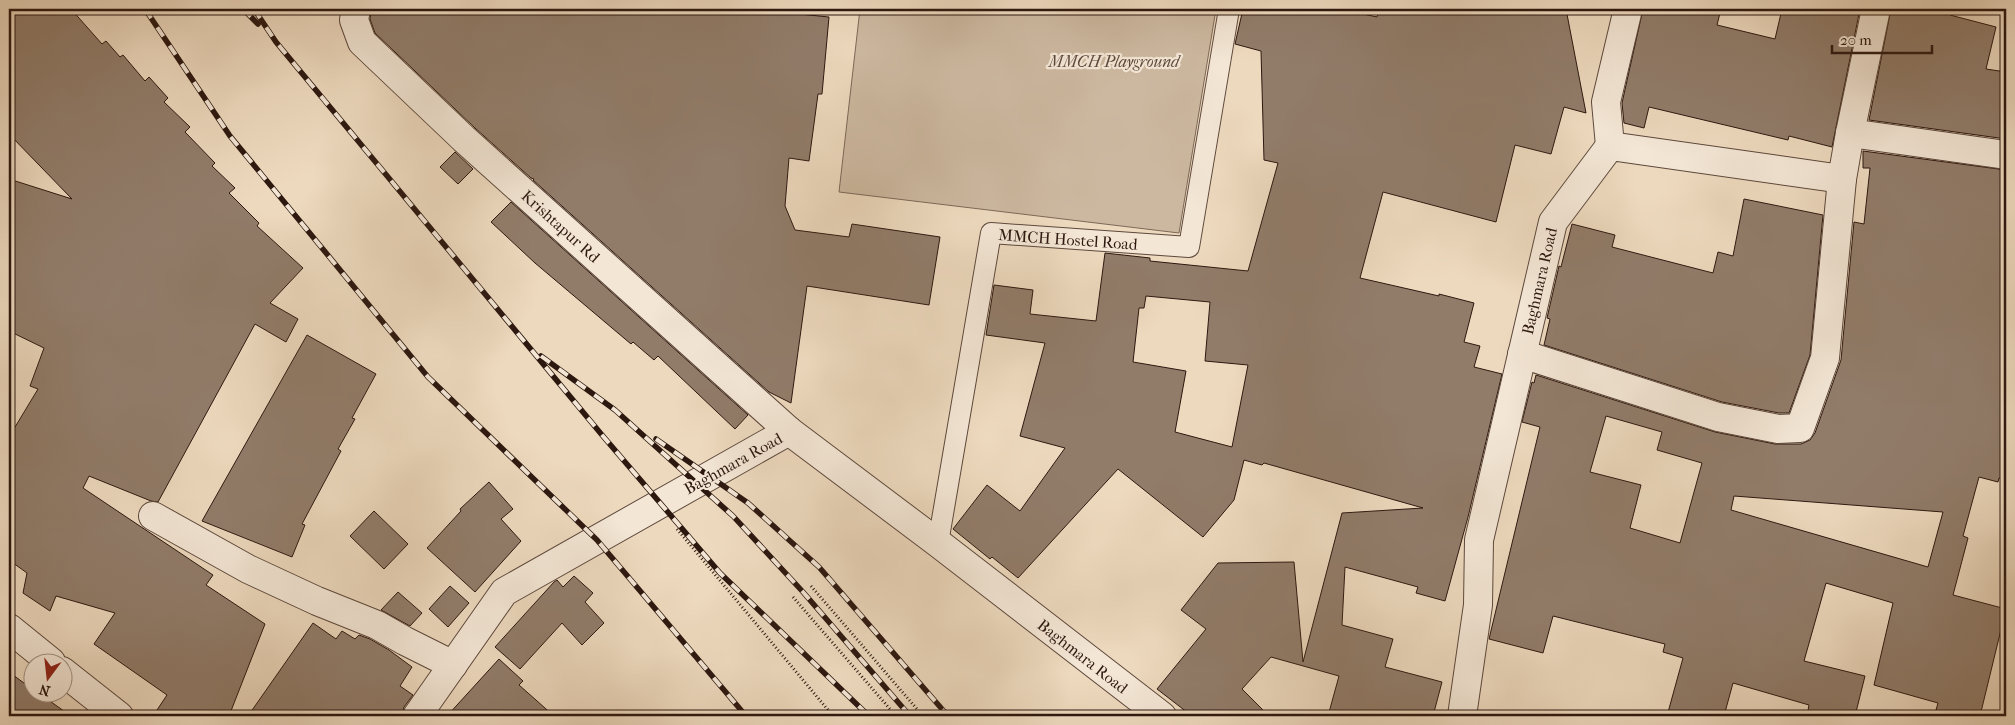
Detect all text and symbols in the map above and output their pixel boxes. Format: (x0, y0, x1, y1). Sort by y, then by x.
scale bar (1832, 22, 1932, 54)
text: 20 m (1840, 31, 1872, 49)
park label: MMCH Playground (1048, 52, 1181, 71)
street label: Krishtapur Rd (518, 186, 604, 267)
street label: MMCH Hostel Road (998, 225, 1138, 254)
street label: Baghmara Road (1518, 225, 1561, 336)
street label: Baghmara Road (681, 428, 786, 498)
street label: Baghmara Road (1034, 615, 1132, 698)
north arrow (22, 652, 72, 702)
text: N (37, 680, 52, 700)

